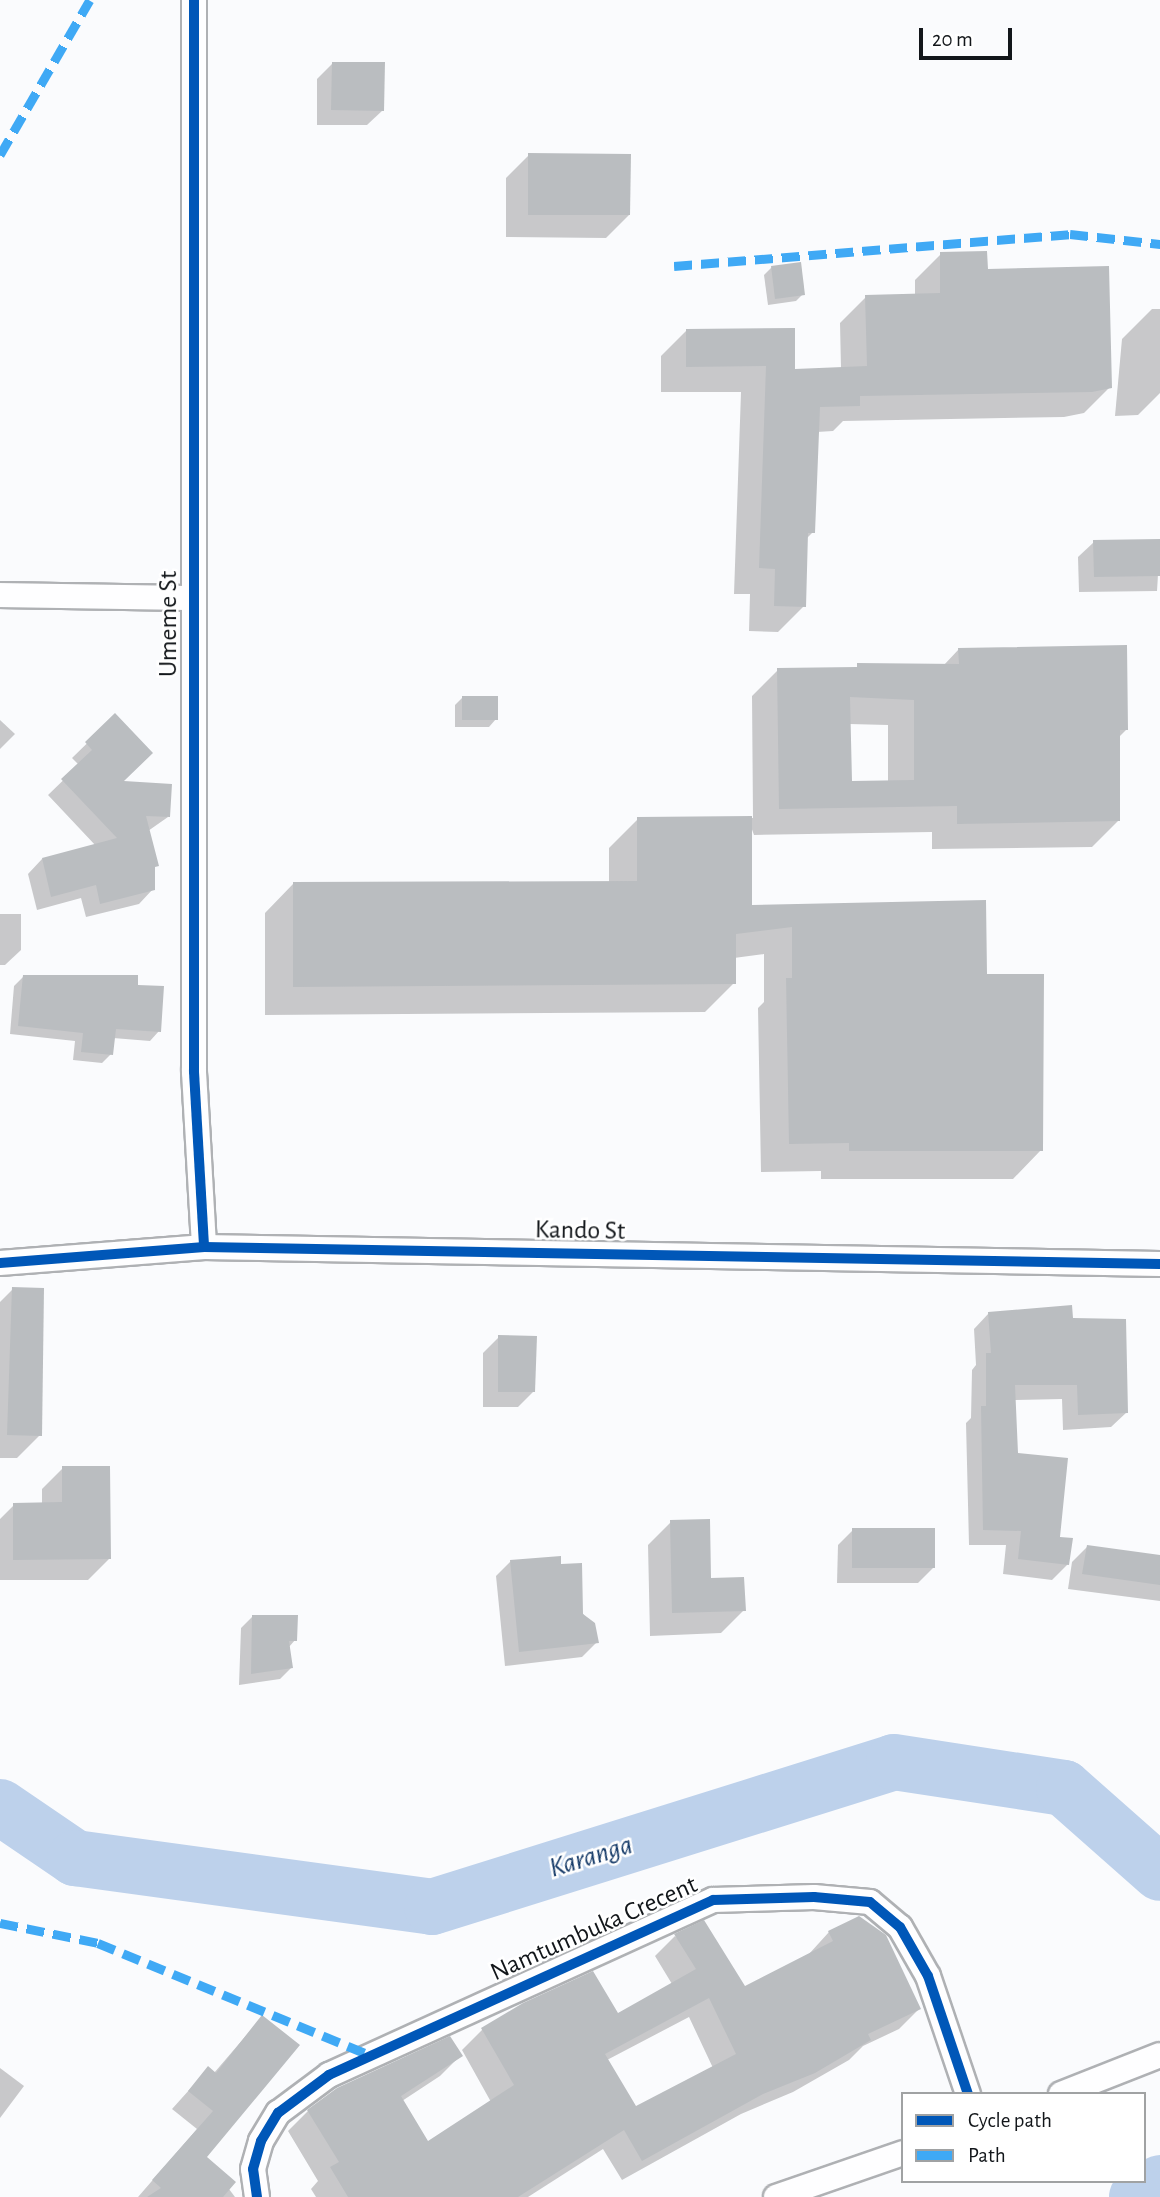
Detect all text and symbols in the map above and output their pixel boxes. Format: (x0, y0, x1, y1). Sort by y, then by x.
scale bar (922, 14, 1015, 58)
text: 20 m (932, 29, 973, 50)
street label: Umeme St (153, 571, 185, 677)
street label: Kando St (535, 1215, 625, 1247)
water label: Karanga (545, 1828, 637, 1886)
street label: Namtumbuka Crecent (486, 1869, 702, 1989)
legend (901, 2092, 1146, 2183)
text: Cycle path (968, 2110, 1052, 2131)
text: Path (968, 2145, 1006, 2166)

